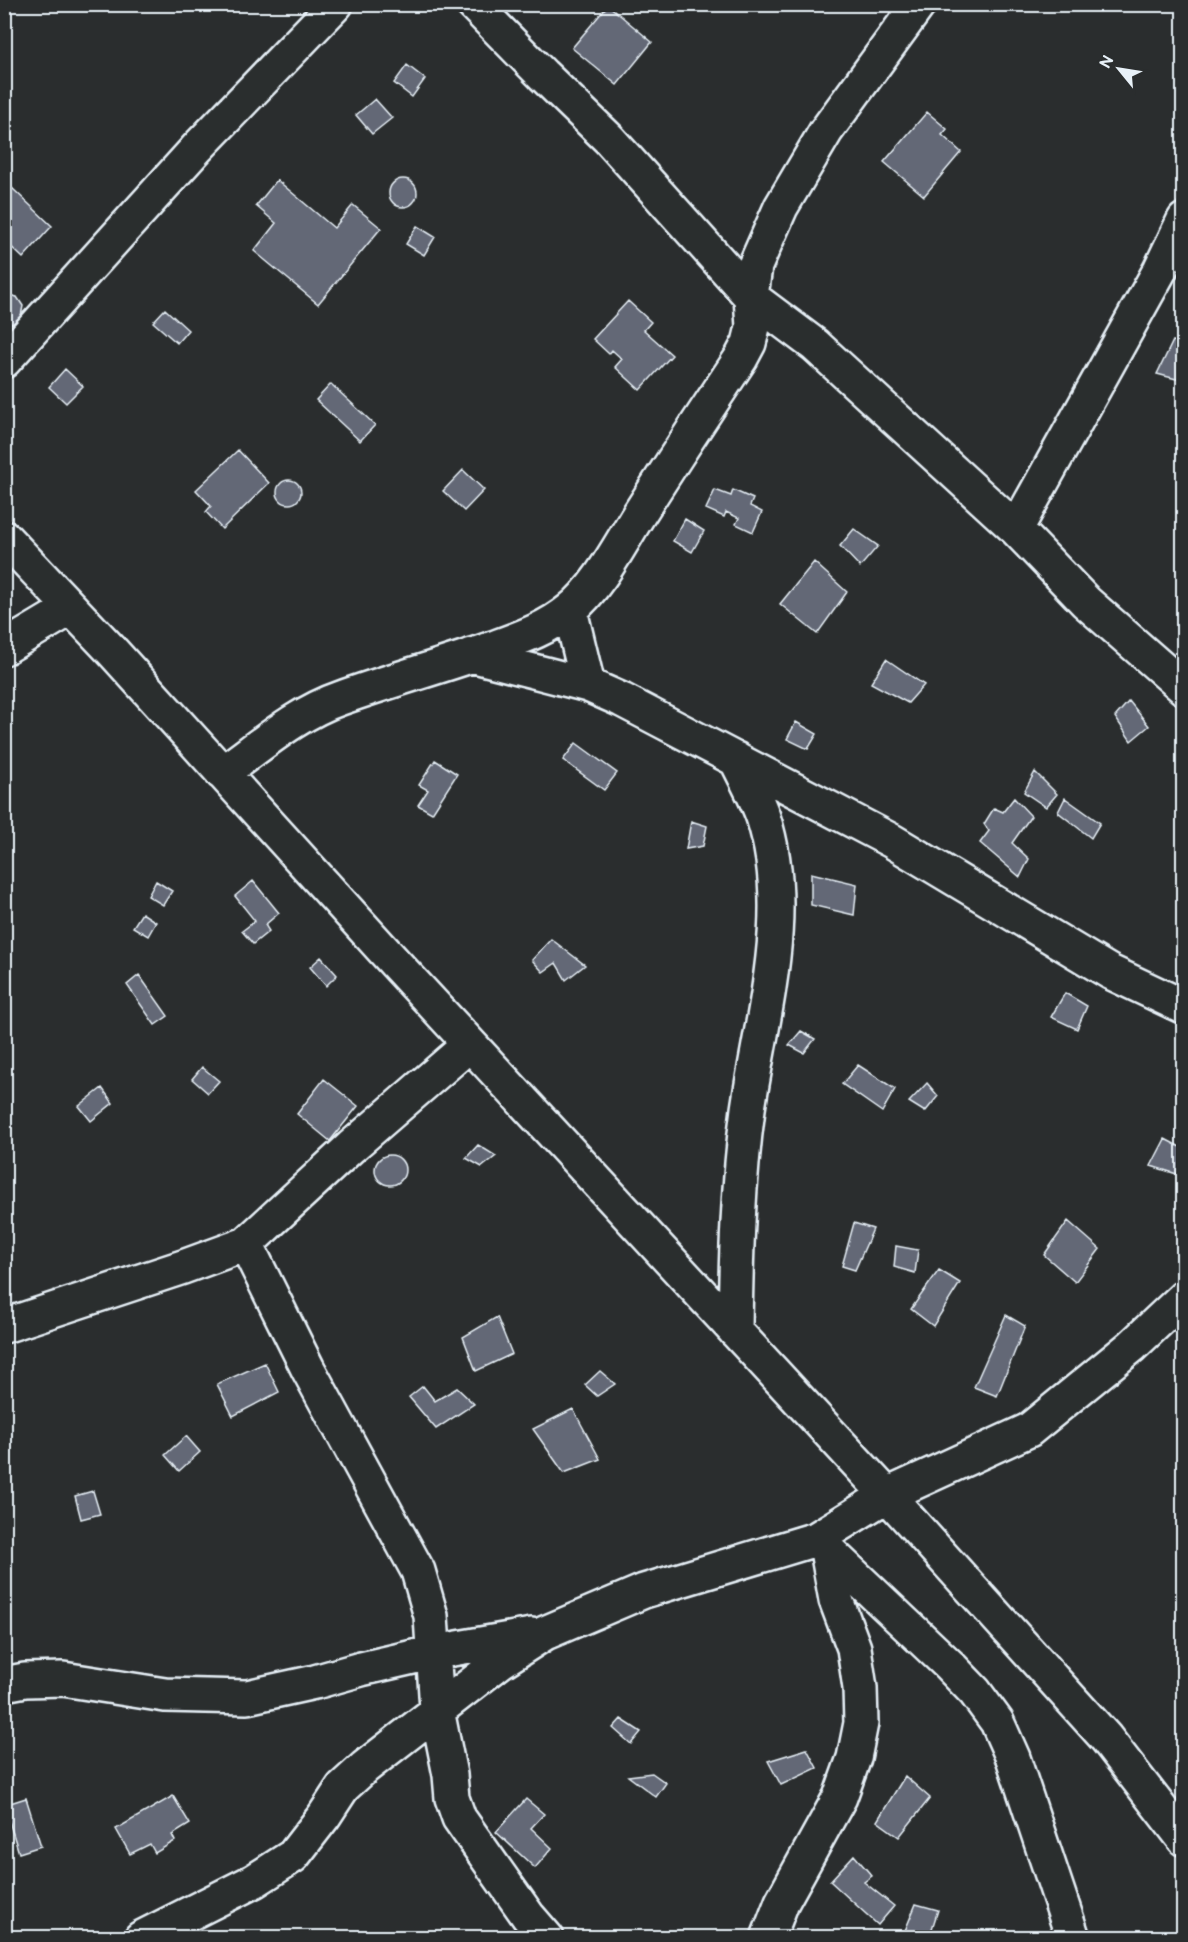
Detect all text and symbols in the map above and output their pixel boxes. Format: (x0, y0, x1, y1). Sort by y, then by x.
north arrow (1089, 39, 1149, 99)
text: N (1096, 52, 1119, 72)

